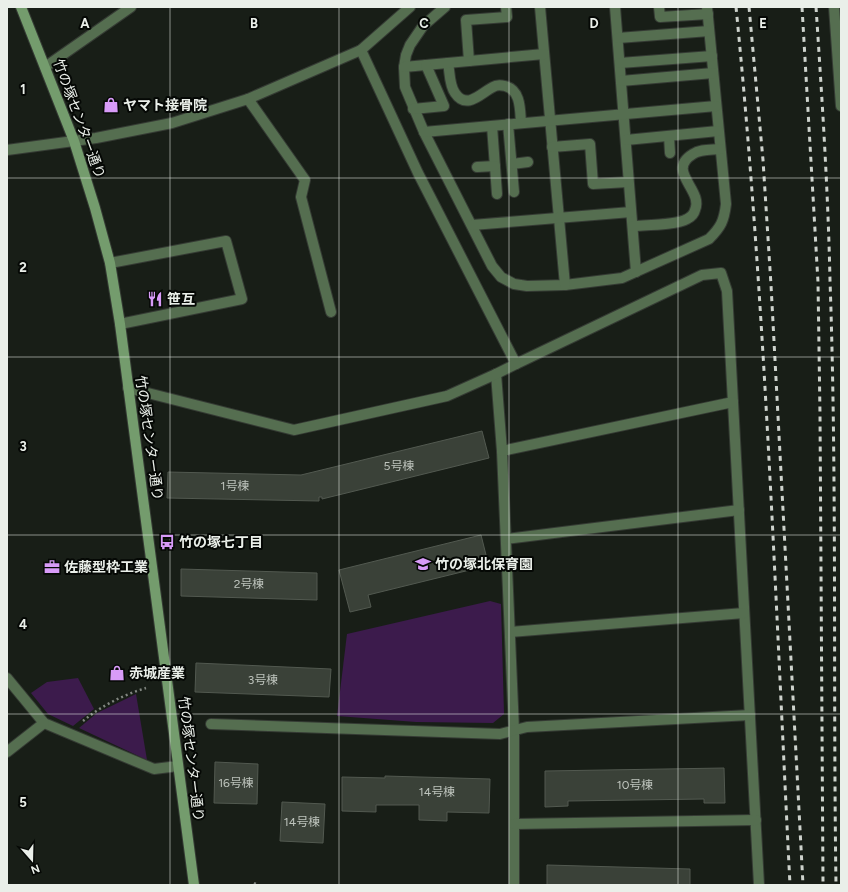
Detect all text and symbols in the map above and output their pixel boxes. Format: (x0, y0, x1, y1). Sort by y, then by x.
text: A (80, 16, 90, 31)
text: B (250, 16, 258, 31)
text: C (419, 16, 429, 31)
text: D (589, 16, 599, 31)
text: E (759, 16, 767, 31)
street label: 竹の塚センター通り (49, 57, 109, 181)
text: 1 (20, 82, 26, 97)
shop icon: ヤマト接骨院 (102, 96, 120, 114)
place label: ヤマト接骨院 (123, 97, 207, 114)
text: 2 (19, 260, 27, 275)
restaurant icon: 笹互 (146, 290, 164, 308)
place label: 笹互 (167, 291, 195, 308)
street label: 竹の塚センター通り (132, 374, 166, 502)
text: 3 (19, 439, 27, 454)
house number: 5号棟 (384, 459, 414, 473)
house number: 1号棟 (221, 479, 249, 493)
bus stop icon: 竹の塚七丁目 (158, 533, 176, 551)
place label: 竹の塚七丁目 (179, 534, 263, 551)
school or university icon: 竹の塚北保育園 (414, 555, 432, 573)
place label: 竹の塚北保育園 (435, 556, 533, 573)
office icon: 佐藤型枠工業 (43, 558, 61, 576)
place label: 佐藤型枠工業 (64, 559, 148, 576)
house number: 2号棟 (234, 577, 264, 591)
text: 4 (19, 617, 27, 632)
shop icon: 赤城産業 (108, 664, 126, 682)
place label: 赤城産業 (129, 665, 185, 682)
house number: 3号棟 (248, 673, 278, 687)
street label: 竹の塚センター通り (175, 695, 207, 823)
house number: 16号棟 (218, 776, 254, 790)
house number: 10号棟 (617, 778, 653, 792)
house number: 14号棟 (419, 785, 455, 799)
text: 5 (19, 795, 27, 810)
house number: 14号棟 (284, 815, 320, 829)
north arrow (12, 840, 52, 880)
text: N (29, 861, 41, 876)

